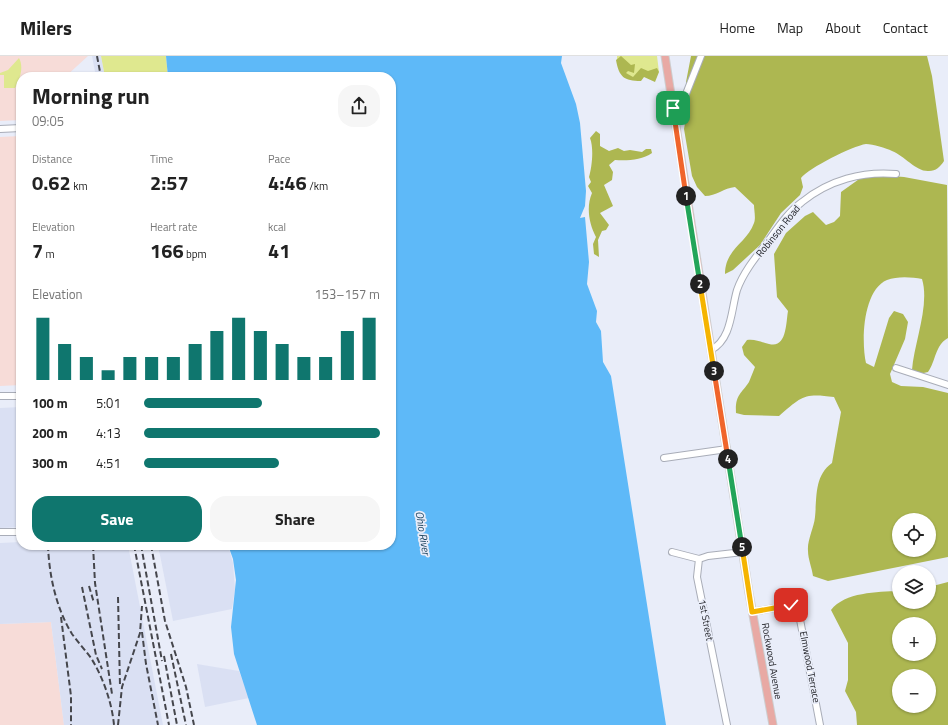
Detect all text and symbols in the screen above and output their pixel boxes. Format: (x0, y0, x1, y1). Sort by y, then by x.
text: Milers (20, 13, 72, 42)
text: Home (720, 17, 755, 38)
text: Map (777, 17, 803, 38)
text: About (825, 17, 861, 38)
text: Contact (883, 17, 928, 38)
text: Morning run (32, 79, 150, 113)
button: share (338, 85, 380, 127)
pin (656, 91, 690, 125)
icon: arrive (662, 97, 684, 119)
text: 09:05 (32, 111, 64, 131)
text: Distance (32, 151, 72, 167)
text: Time (150, 151, 173, 167)
text: Pace (268, 151, 290, 167)
text: 0.62 (32, 167, 71, 198)
text: 2:57 (150, 167, 189, 198)
text: 4:46 (268, 167, 307, 198)
text: km (71, 178, 88, 194)
text: /km (307, 178, 328, 194)
pin: 1 (676, 186, 696, 206)
text: 1 (683, 188, 689, 204)
street label: Robinson Road (752, 202, 804, 260)
text: Elevation (32, 219, 75, 235)
text: Heart rate (150, 219, 197, 235)
text: kcal (268, 219, 286, 235)
text: 7 (32, 235, 43, 266)
text: 166 (150, 235, 184, 266)
text: 41 (268, 235, 290, 266)
text: m (43, 246, 55, 262)
text: bpm (184, 246, 207, 262)
pin: 2 (690, 274, 710, 294)
text: 2 (697, 276, 703, 292)
text: Elevation (32, 284, 83, 304)
text: 153–157 m (314, 284, 380, 304)
pin: 3 (704, 361, 724, 381)
text: 3 (711, 363, 717, 379)
text: 100 m (32, 393, 68, 413)
text: 5:01 (96, 393, 121, 413)
text: 200 m (32, 423, 68, 443)
text: 4:13 (96, 423, 121, 443)
pin: 4 (718, 449, 738, 469)
text: 4 (725, 451, 731, 467)
text: 300 m (32, 453, 68, 473)
text: 4:51 (96, 453, 121, 473)
button: Save (32, 496, 202, 542)
button: Share (210, 496, 380, 542)
water label: Ohio River (412, 510, 435, 558)
map controls (892, 513, 936, 713)
button: locate (892, 513, 936, 557)
pin: 5 (732, 537, 752, 557)
text: 5 (739, 539, 745, 555)
button: layers (892, 565, 936, 609)
pin (774, 588, 808, 622)
icon: check (780, 594, 802, 616)
street label: 1st Street (695, 598, 717, 642)
button: + (892, 617, 936, 661)
street label: Rockwood Avenue (758, 622, 786, 700)
street label: Elmwood Terrace (796, 630, 824, 704)
button: − (892, 669, 936, 713)

